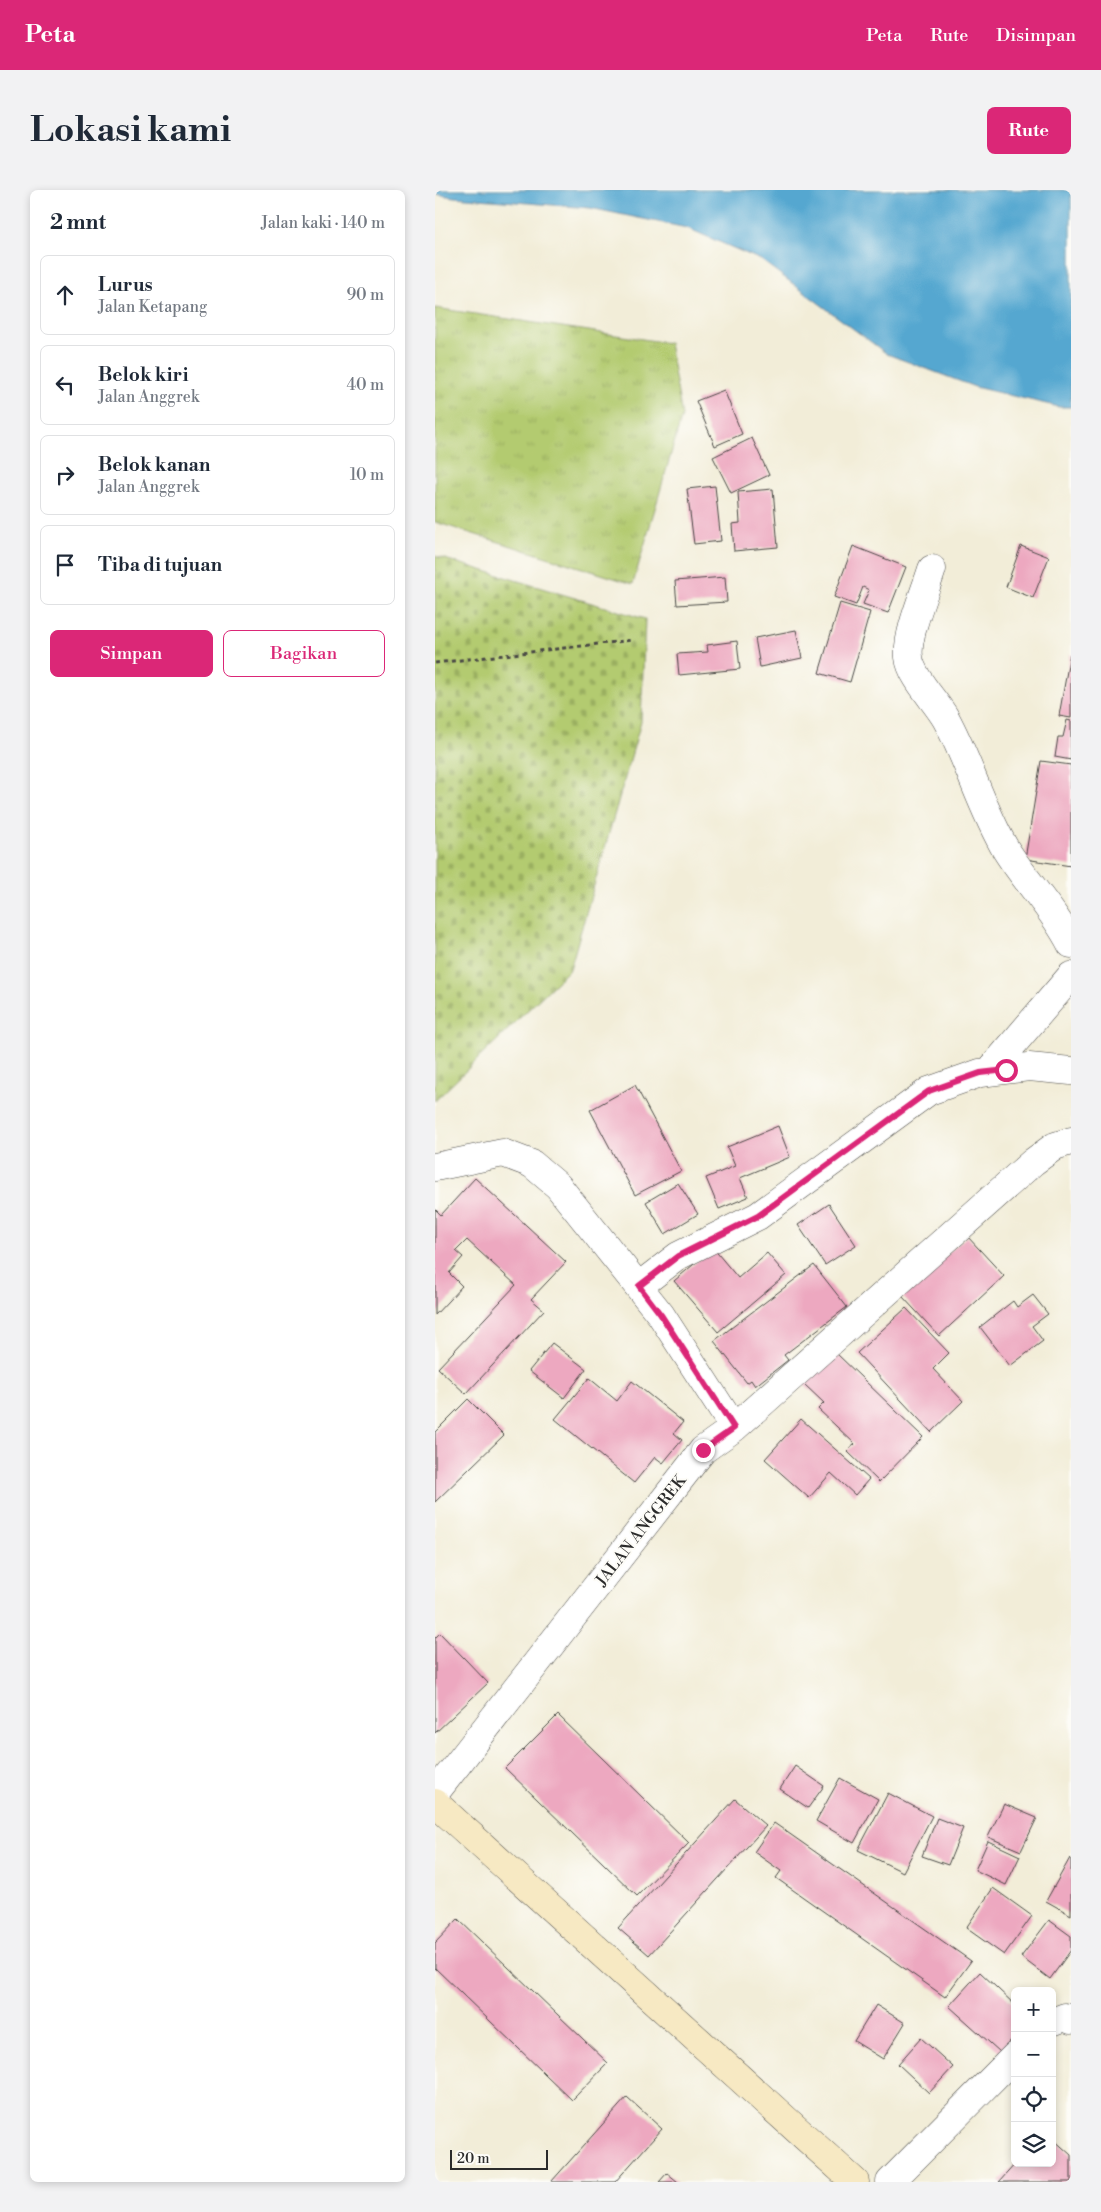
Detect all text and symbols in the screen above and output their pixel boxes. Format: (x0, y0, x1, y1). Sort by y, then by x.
text: Peta (25, 20, 75, 50)
text: Peta (866, 24, 902, 47)
text: Rute (930, 24, 968, 47)
text: Disimpan (996, 24, 1076, 47)
button: Rute (987, 107, 1071, 154)
text: Lokasi kami (30, 109, 231, 152)
text: 2 mnt (50, 210, 106, 236)
text: Jalan kaki · 140 m (261, 213, 385, 233)
text: Lurus (98, 273, 153, 297)
icon: ahead (51, 281, 79, 309)
text: 90 m (346, 285, 384, 305)
text: Jalan Ketapang (98, 297, 207, 317)
text: Belok kiri (98, 363, 188, 387)
icon: left (51, 371, 79, 399)
text: 40 m (347, 375, 384, 395)
text: Jalan Anggrek (98, 387, 199, 407)
text: Belok kanan (98, 453, 211, 477)
icon: right (51, 461, 79, 489)
text: 10 m (350, 465, 384, 485)
text: Jalan Anggrek (98, 477, 199, 497)
icon: arrive (51, 551, 79, 579)
text: Tiba di tujuan (98, 553, 222, 577)
button: Simpan (50, 630, 213, 677)
button: Bagikan (223, 630, 385, 677)
route start (995, 1059, 1018, 1082)
route end (692, 1439, 715, 1462)
street label: JALAN ANGGREK (591, 1470, 691, 1591)
map controls (1011, 1987, 1056, 2167)
button: + (1011, 1987, 1056, 2032)
button: − (1011, 2032, 1056, 2077)
button: locate (1011, 2077, 1056, 2122)
button: layers (1011, 2122, 1056, 2167)
scale bar (450, 2147, 547, 2170)
text: 20 m (457, 2150, 489, 2168)

